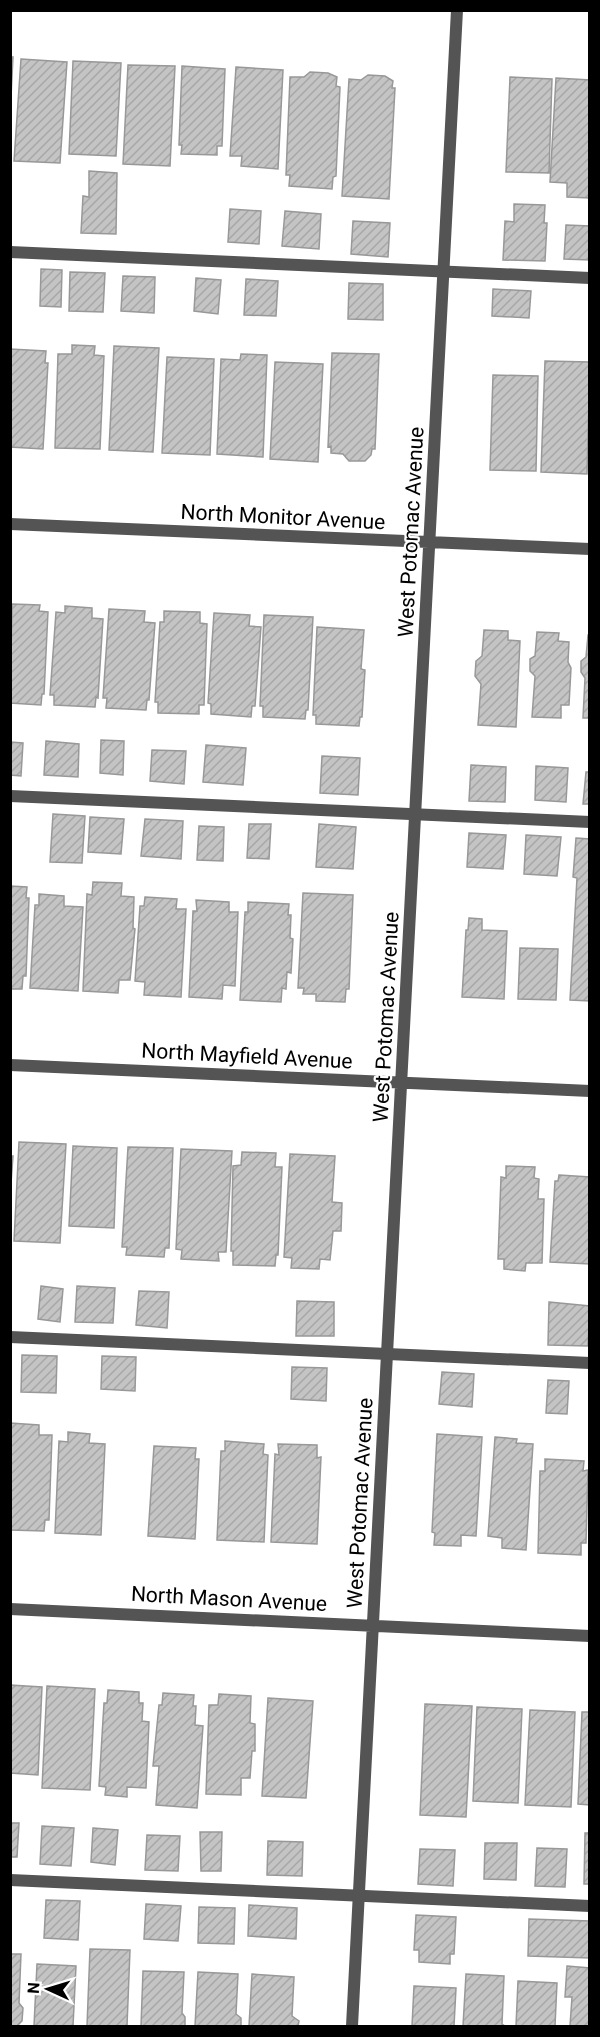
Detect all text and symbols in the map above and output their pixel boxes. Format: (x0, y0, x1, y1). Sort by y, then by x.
street label: West Potomac Avenue (393, 426, 429, 638)
street label: North Monitor Avenue (180, 500, 386, 534)
street label: West Potomac Avenue (368, 911, 404, 1123)
street label: North Mayfield Avenue (141, 1038, 353, 1074)
street label: West Potomac Avenue (342, 1397, 378, 1609)
street label: North Mason Avenue (130, 1582, 328, 1616)
north arrow (18, 1959, 78, 2019)
text: N (24, 1982, 43, 1994)

